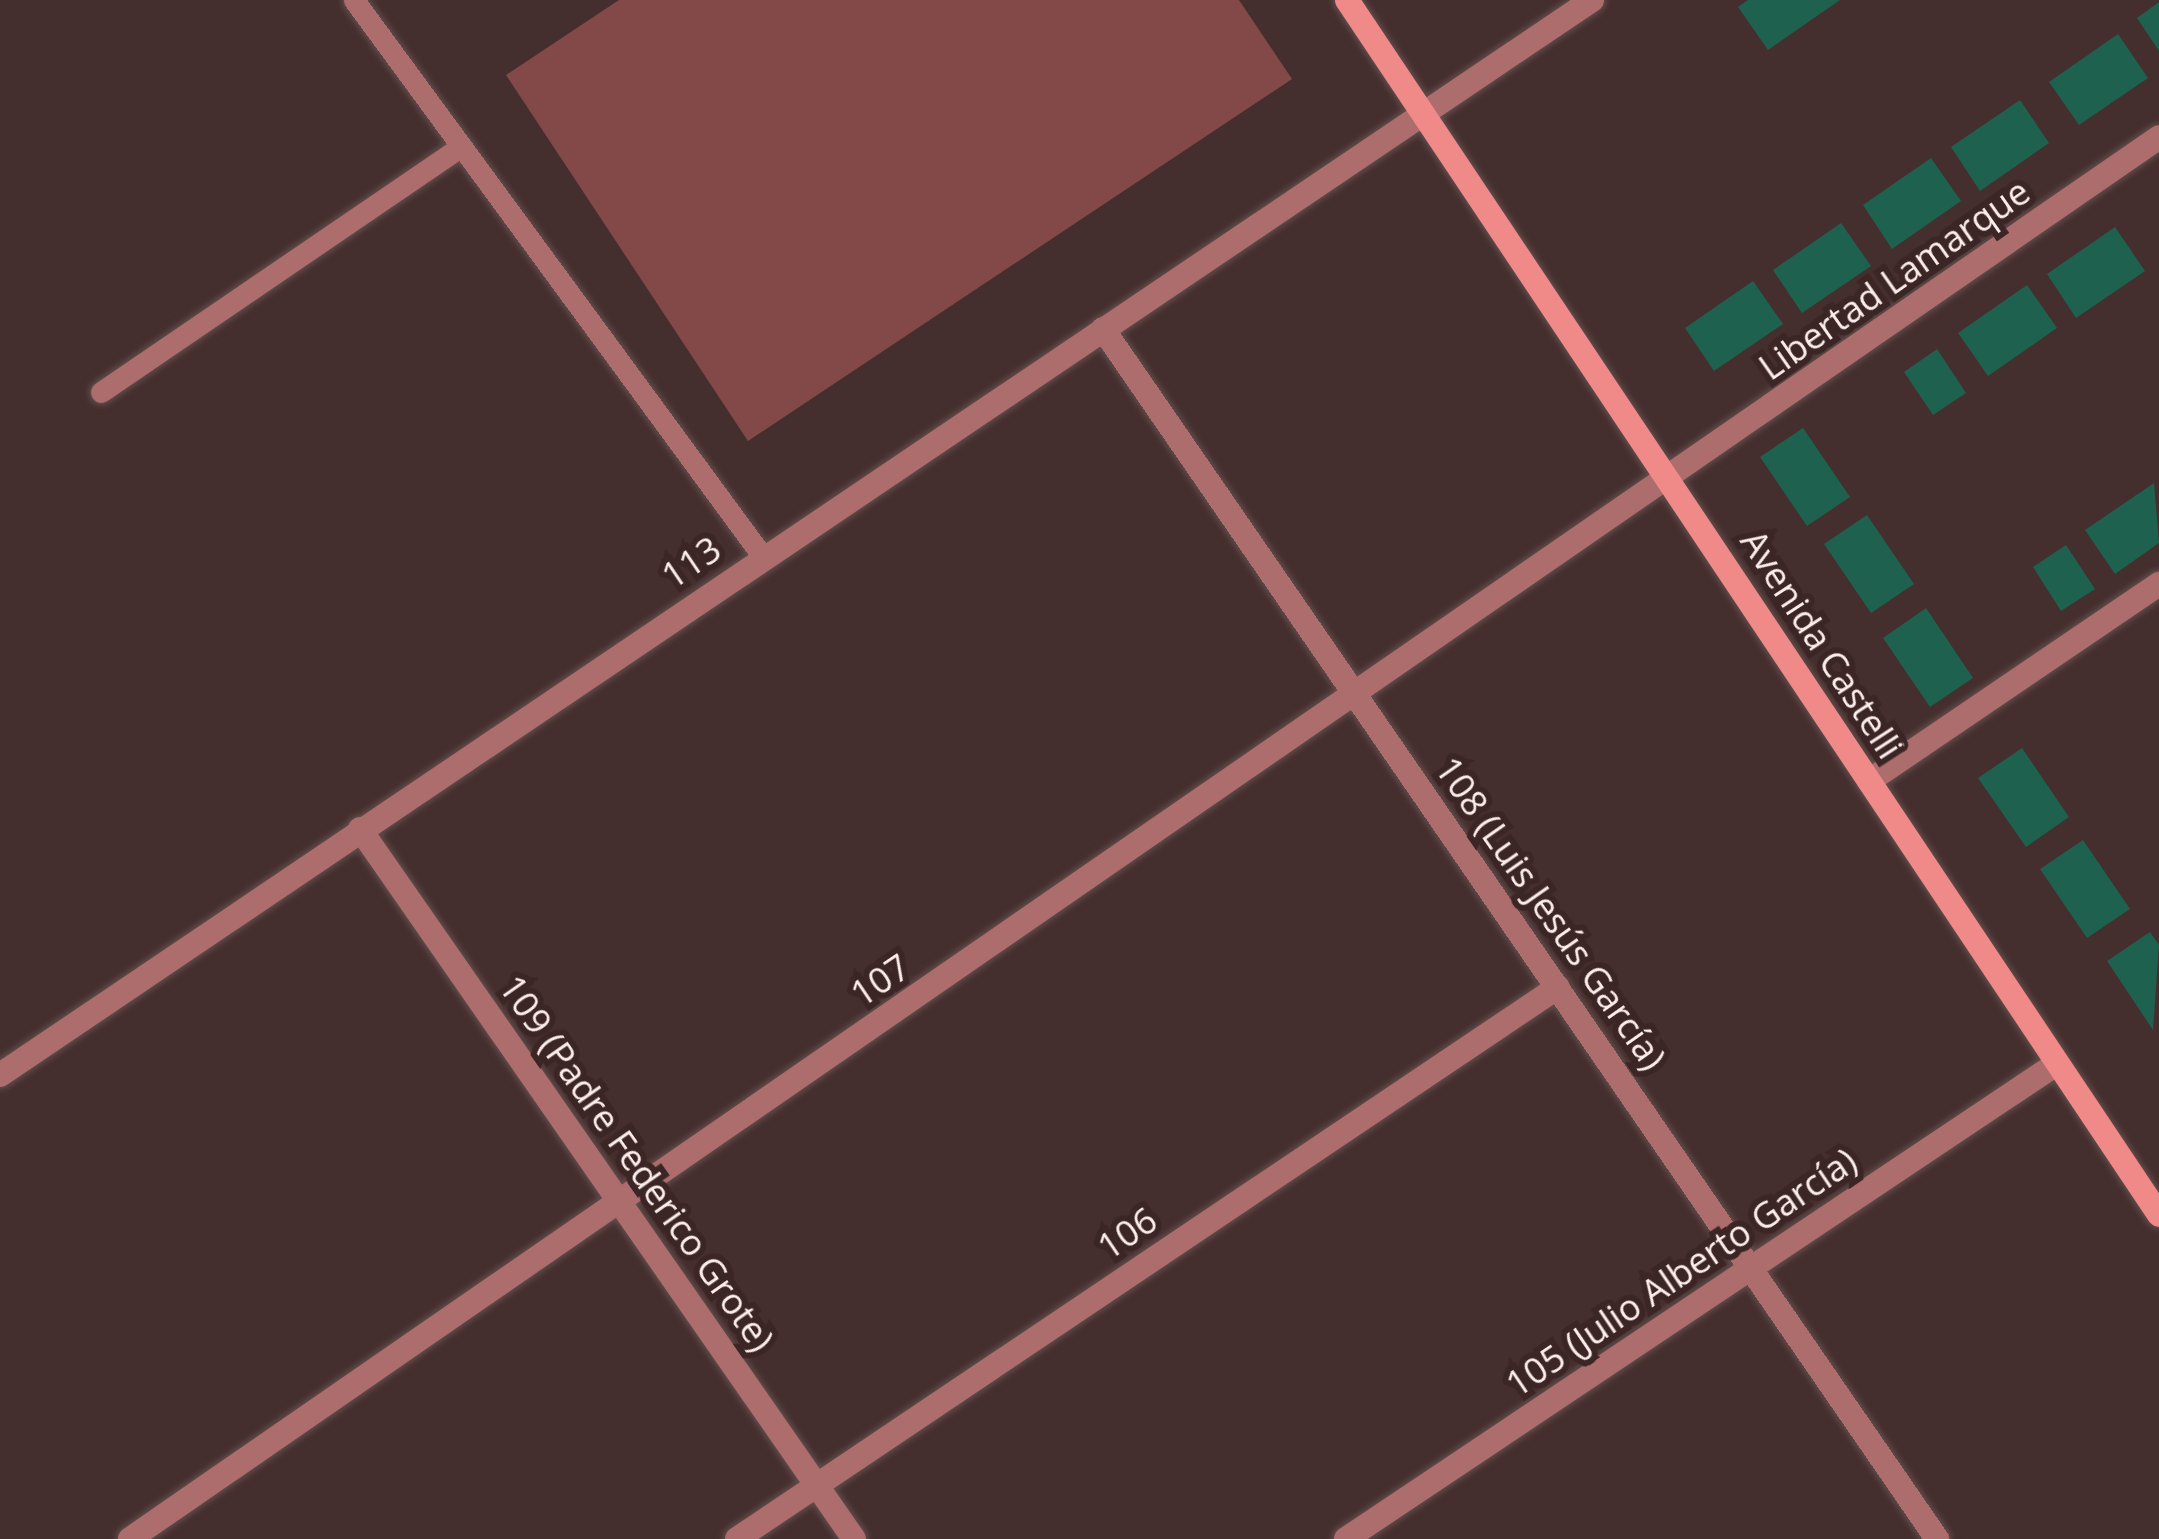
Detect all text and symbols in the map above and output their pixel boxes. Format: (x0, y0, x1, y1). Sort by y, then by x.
street label: Libertad Lamarque (1750, 169, 2038, 389)
street label: Avenida Castelli (1732, 522, 1912, 766)
street label: 113 (653, 527, 729, 597)
street label: 108 (Luis Jesús García) (1427, 748, 1675, 1078)
street label: 107 (842, 945, 918, 1015)
street label: 109 (Padre Federico Grote) (491, 967, 783, 1359)
street label: 105 (Julio Alberto García) (1498, 1139, 1864, 1405)
street label: 106 (1089, 1198, 1165, 1268)

